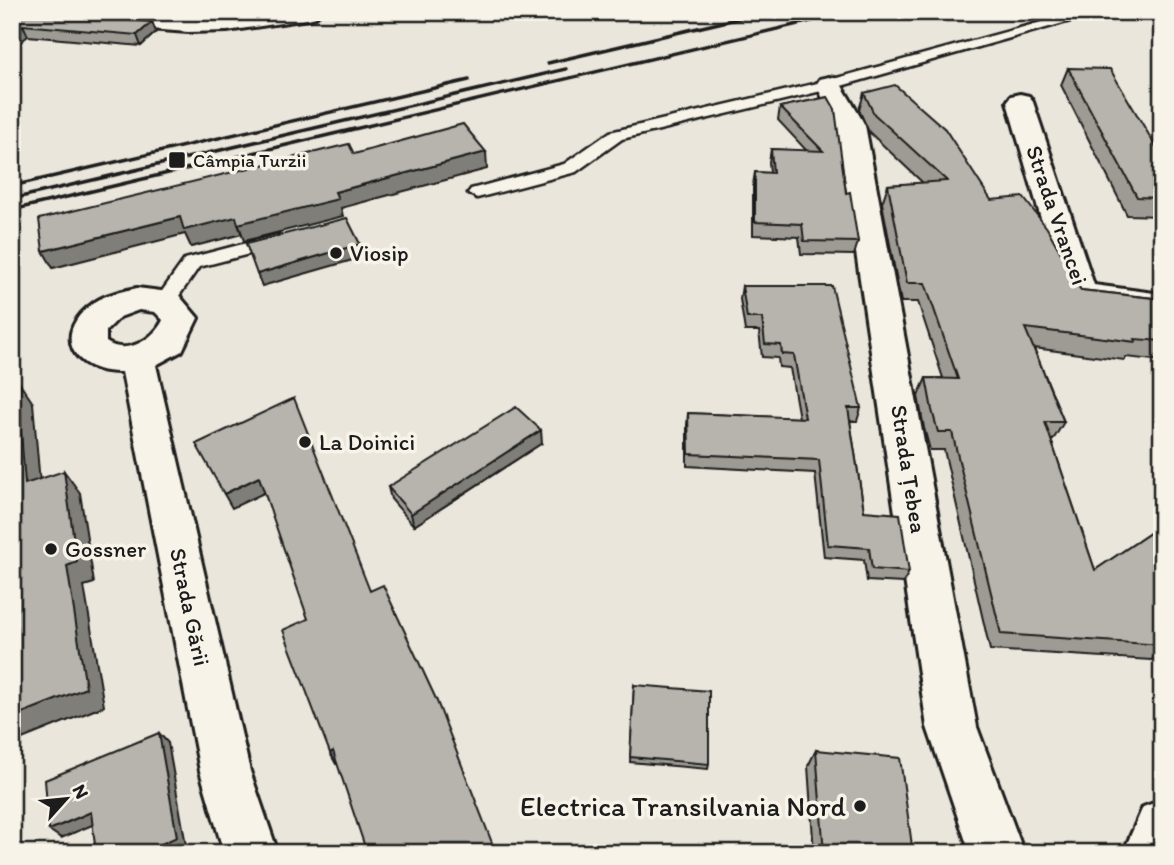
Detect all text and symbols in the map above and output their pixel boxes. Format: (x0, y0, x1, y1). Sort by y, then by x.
street label: Strada Vrancei (1020, 142, 1094, 288)
place label: Câmpia Turzii (193, 149, 306, 172)
marker: Câmpia Turzii (167, 150, 187, 170)
place label: Viosip (350, 239, 409, 267)
marker: Viosip (328, 245, 344, 261)
street label: Strada Țebea (885, 403, 933, 535)
place label: La Doinici (319, 428, 415, 456)
marker: La Doinici (297, 434, 313, 450)
place label: Gossner (65, 535, 146, 563)
marker: Gossner (43, 541, 59, 557)
street label: Strada Gării (164, 545, 216, 669)
north arrow (32, 764, 102, 834)
text: N (68, 781, 94, 802)
place label: Electrica Transilvania Nord (520, 789, 847, 823)
marker: Electrica Transilvania Nord (852, 798, 868, 814)

